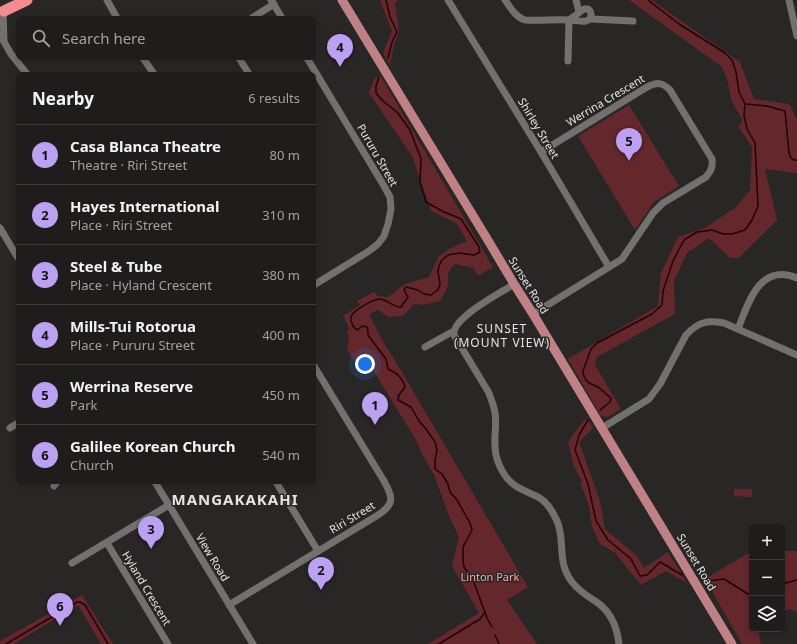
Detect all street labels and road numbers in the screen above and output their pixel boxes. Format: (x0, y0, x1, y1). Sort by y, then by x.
street label: Werrina Crescent (563, 71, 647, 129)
street label: Shirley Street (515, 95, 563, 161)
street label: Pururu Street (354, 121, 402, 189)
street label: Sunset Road (506, 254, 552, 316)
street label: Riri Street (326, 498, 378, 536)
street label: View Road (193, 530, 233, 584)
street label: Sunset Road (674, 531, 720, 593)
street label: Hyland Crescent (119, 548, 175, 628)

